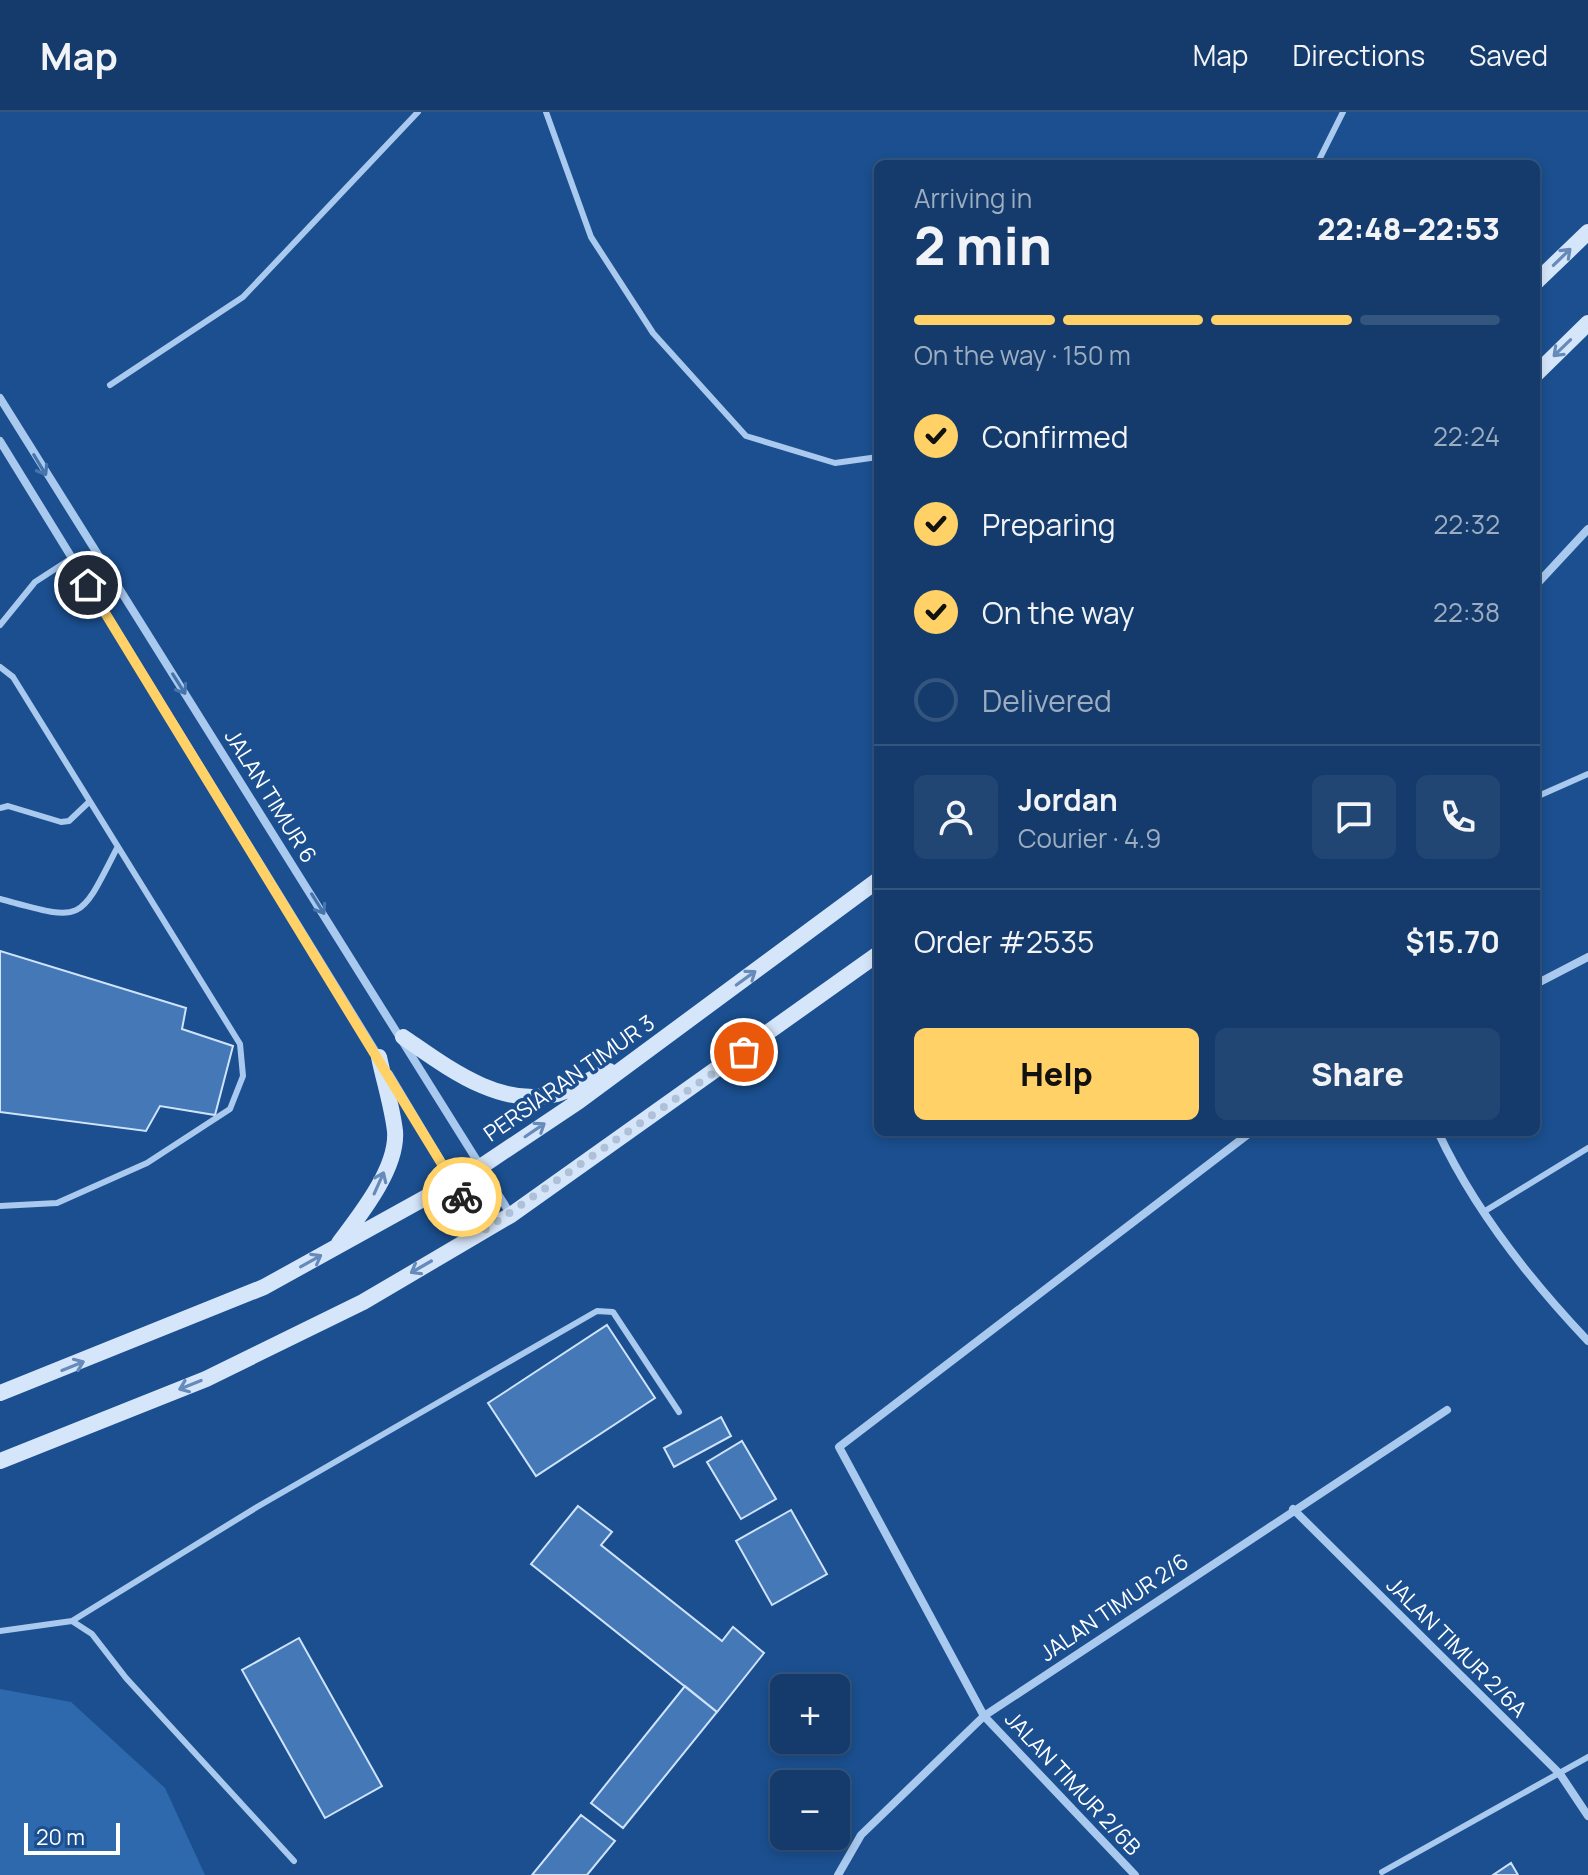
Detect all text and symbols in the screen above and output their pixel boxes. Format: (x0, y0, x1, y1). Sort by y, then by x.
text: Map (40, 29, 118, 81)
text: Map (1193, 36, 1248, 74)
text: Directions (1292, 36, 1425, 74)
text: Saved (1469, 36, 1548, 74)
text: Arriving in (914, 180, 1032, 216)
text: 22:48–22:53 (1317, 208, 1500, 249)
text: 2 min (914, 210, 1052, 281)
one-way arrow (1552, 248, 1571, 267)
text: On the way · 150 m (914, 337, 1131, 373)
one-way arrow (1552, 339, 1572, 358)
icon: check (914, 414, 958, 458)
text: Confirmed (982, 416, 1129, 457)
text: 22:24 (1433, 418, 1500, 454)
one-way arrow (32, 453, 48, 476)
icon: check (914, 502, 958, 546)
text: Preparing (982, 504, 1116, 545)
text: 22:32 (1433, 506, 1500, 542)
pin (54, 551, 122, 619)
icon: home (66, 563, 110, 607)
icon: check (914, 590, 958, 634)
text: On the way (982, 592, 1135, 633)
text: 22:38 (1433, 594, 1500, 630)
one-way arrow (172, 672, 188, 695)
text: Delivered (982, 680, 1112, 721)
street label: JALAN TIMUR 6 (218, 723, 324, 869)
button: person (914, 775, 998, 859)
button: chat (1312, 775, 1396, 859)
button: phone (1416, 775, 1500, 859)
text: Jordan (1018, 779, 1118, 820)
text: Courier · 4.9 (1018, 820, 1161, 856)
one-way arrow (311, 892, 327, 915)
text: Order #2535 (914, 921, 1094, 962)
text: $15.70 (1406, 921, 1500, 962)
one-way arrow (734, 970, 756, 986)
street label: PERSIARAN TIMUR 3 (478, 1008, 660, 1148)
pin (710, 1018, 778, 1086)
button: Help (914, 1028, 1199, 1120)
button: Share (1215, 1028, 1500, 1120)
icon: bag (722, 1030, 766, 1074)
one-way arrow (523, 1122, 546, 1138)
courier (422, 1157, 502, 1237)
one-way arrow (372, 1171, 387, 1195)
icon: bike (440, 1175, 484, 1219)
one-way arrow (298, 1253, 322, 1269)
one-way arrow (410, 1259, 433, 1275)
one-way arrow (60, 1358, 85, 1372)
one-way arrow (178, 1379, 203, 1394)
street label: JALAN TIMUR 2/6 (1034, 1546, 1194, 1668)
street label: JALAN TIMUR 2/6A (1380, 1570, 1534, 1724)
map controls (770, 1674, 850, 1850)
button: + (770, 1674, 850, 1754)
street label: JALAN TIMUR 2/6B (998, 1704, 1148, 1862)
button: − (770, 1770, 850, 1850)
scale bar (24, 1819, 120, 1855)
text: 20 m (36, 1822, 85, 1852)

